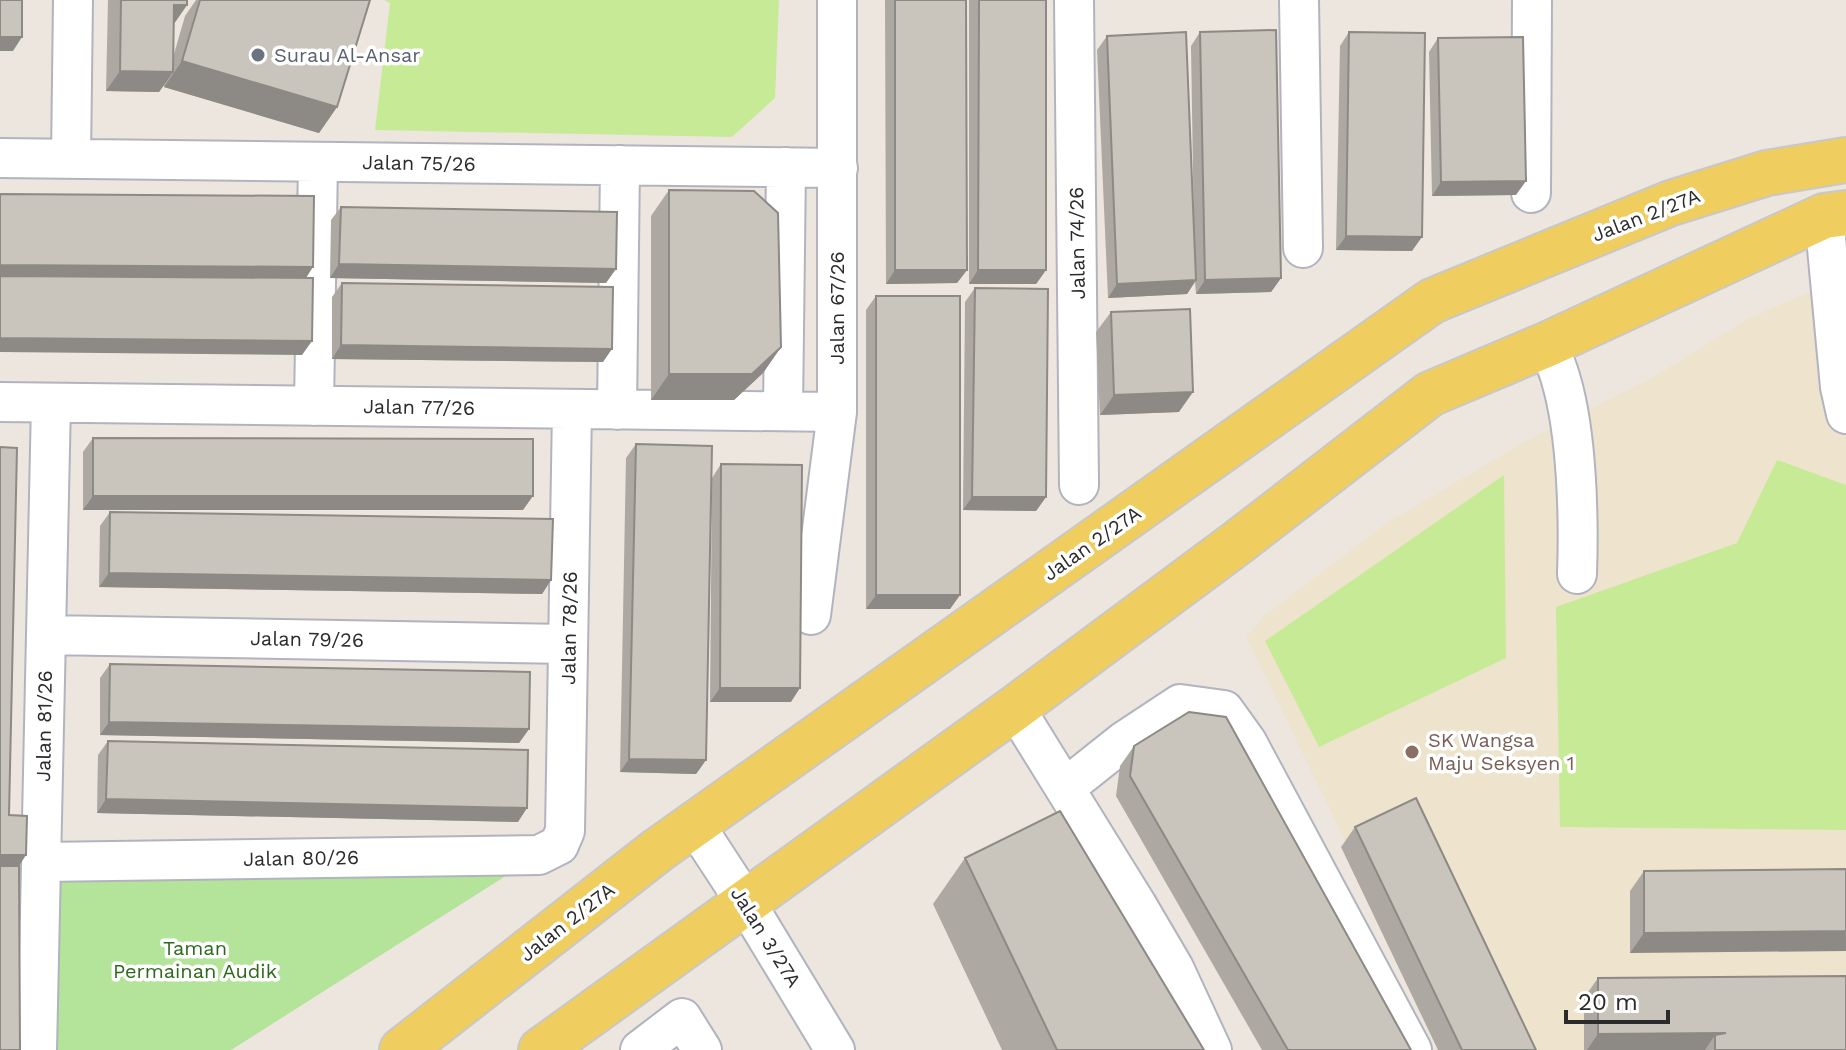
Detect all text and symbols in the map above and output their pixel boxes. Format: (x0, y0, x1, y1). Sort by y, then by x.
place label: Surau Al-Ansar (274, 43, 420, 67)
marker: Surau Al-Ansar (249, 46, 267, 64)
street label: Jalan 75/26 (362, 150, 476, 176)
street label: Jalan 2/27A (1589, 183, 1703, 247)
street label: Jalan 74/26 (1064, 186, 1090, 300)
street label: Jalan 67/26 (825, 251, 849, 365)
street label: Jalan 77/26 (363, 394, 475, 420)
street label: Jalan 2/27A (1038, 501, 1146, 585)
street label: Jalan 78/26 (556, 571, 582, 685)
street label: Jalan 79/26 (250, 626, 364, 652)
street label: Jalan 81/26 (31, 670, 57, 782)
place label: SK Wangsa Maju Seksyen 1 (1428, 728, 1575, 775)
marker: SK Wangsa Maju Seksyen 1 (1403, 743, 1421, 761)
street label: Jalan 80/26 (243, 845, 359, 871)
street label: Jalan 2/27A (515, 877, 619, 967)
street label: Jalan 3/27A (726, 882, 806, 992)
park label: Taman Permainan Audik (113, 936, 277, 983)
scale bar (1566, 974, 1668, 1024)
text: 20 m (1578, 988, 1638, 1016)

